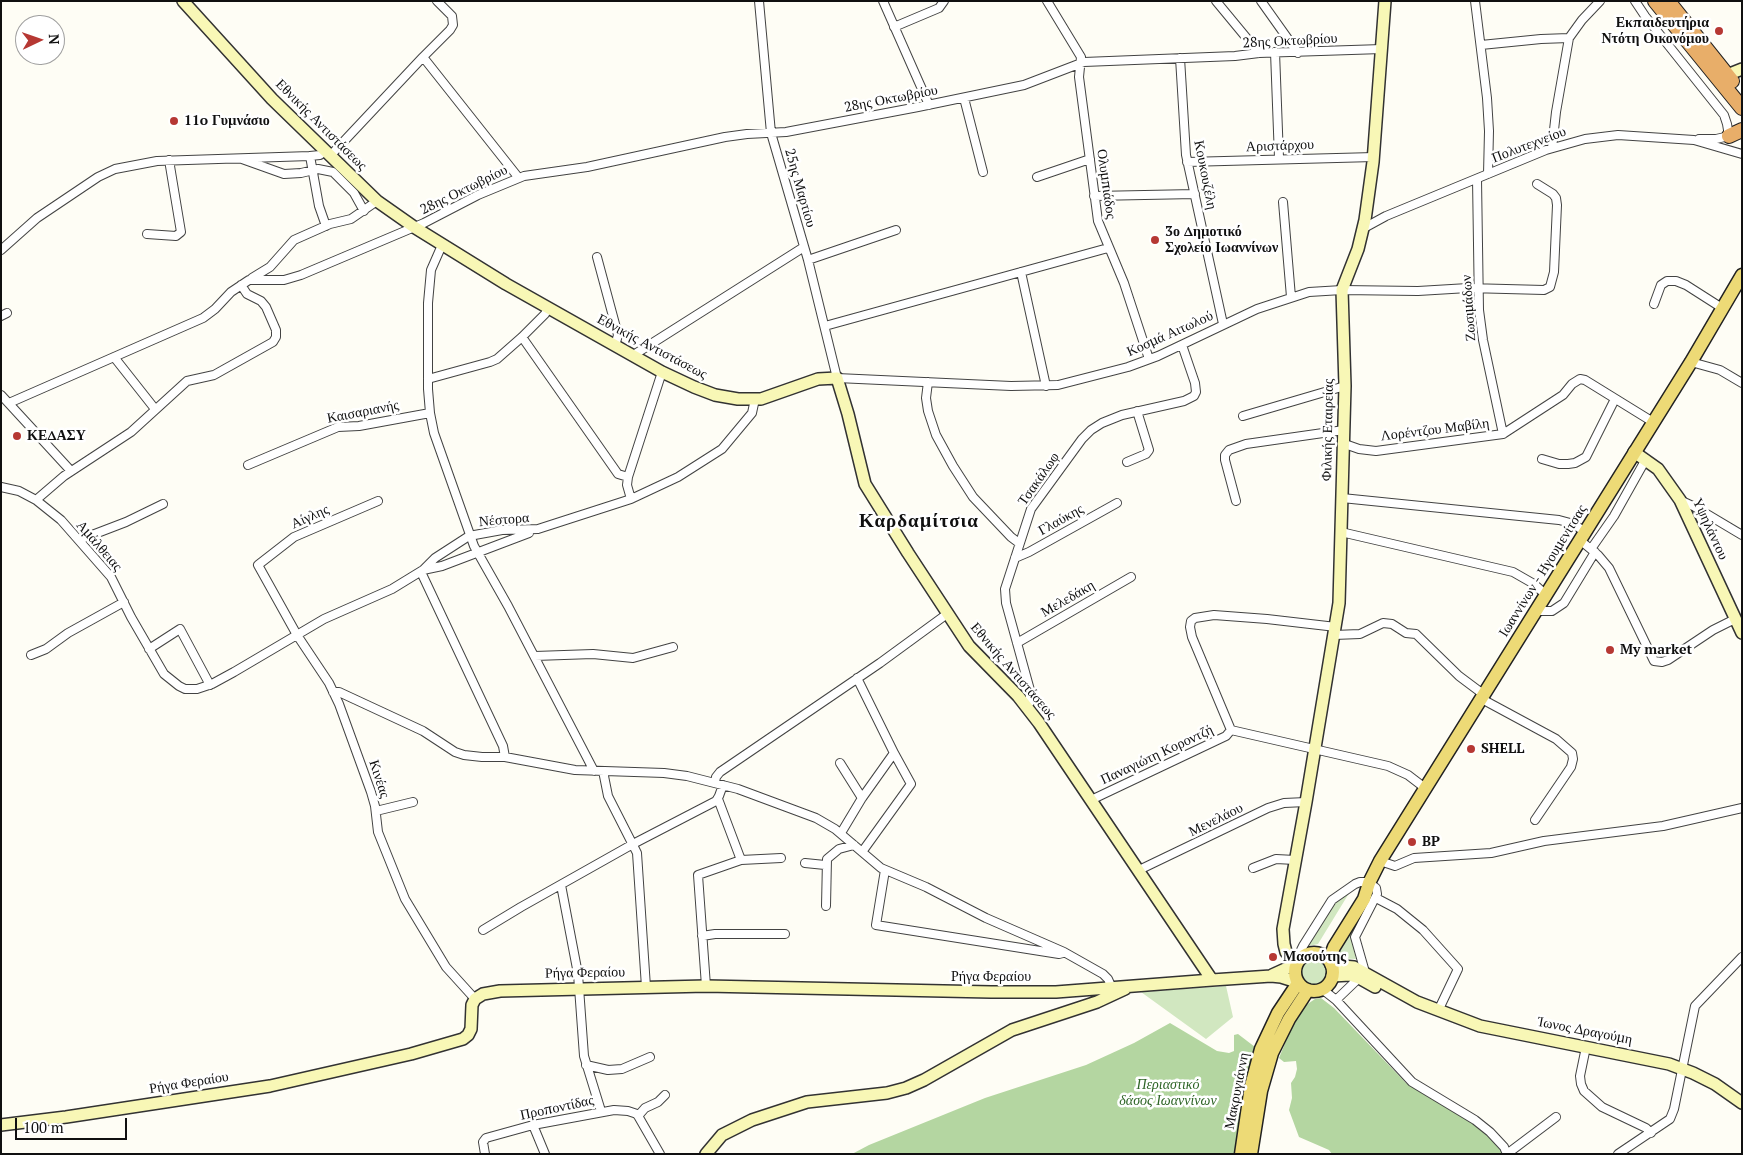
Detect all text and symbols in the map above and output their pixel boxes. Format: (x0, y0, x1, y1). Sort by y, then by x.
north arrow (15, 15, 65, 65)
place label: Εκπαιδευτήρια Ντότη Οικονόμου (1601, 15, 1709, 48)
marker: Εκπαιδευτήρια Ντότη Οικονόμου (1713, 25, 1725, 37)
street label: 28ης Οκτωβρίου (1242, 30, 1338, 52)
text: N (45, 33, 64, 45)
street label: Εθνικής Αντιστάσεως (272, 76, 370, 174)
street label: 28ης Οκτωβρίου (843, 82, 939, 116)
place label: 11o Γυμνάσιο (184, 113, 270, 129)
marker: 11o Γυμνάσιο (168, 115, 180, 127)
street label: Πολυτεχνείου (1489, 123, 1569, 167)
street label: Αριστάρχου (1246, 136, 1314, 156)
street label: Κουκουζέλη (1190, 139, 1220, 211)
street label: 25ης Μαρτίου (781, 147, 819, 229)
street label: Ολυμπιάδος (1093, 148, 1119, 220)
street label: 28ης Οκτωβρίου (418, 162, 510, 218)
place label: 3ο Δημοτικό Σχολείο Ιωαννίνων (1165, 224, 1278, 256)
marker: 3ο Δημοτικό Σχολείο Ιωαννίνων (1149, 234, 1161, 246)
street label: Ζωσιμάδων (1458, 274, 1480, 342)
street label: Κοσμά Αιτωλού (1124, 307, 1216, 361)
street label: Εθνικής Αντιστάσεως (594, 311, 710, 383)
street label: Φιλικής Εταιρείας (1319, 379, 1337, 481)
street label: Καισαριανής (326, 397, 400, 427)
street label: Λορέντζου Μαβίλη (1380, 415, 1490, 445)
place label: ΚΕΔΑΣΥ (27, 428, 86, 444)
marker: ΚΕΔΑΣΥ (11, 430, 23, 442)
street label: Τσακάλωφ (1015, 449, 1063, 509)
street label: Υψηλάντου (1688, 495, 1732, 563)
street label: Αίγλης (288, 501, 332, 533)
street label: Γλαύκης (1035, 501, 1087, 539)
street label: Ιωαννίνων - Ηγουμενίτσας (1495, 502, 1591, 640)
street label: Νέστορα (478, 509, 530, 531)
district label: Καρδαμίτσια (858, 511, 980, 533)
street label: Αμάλθειας (72, 517, 126, 575)
street label: Μελεδάκη (1038, 577, 1098, 621)
street label: Εθνικής Αντιστάσεως (967, 619, 1059, 723)
place label: My market (1620, 642, 1692, 658)
marker: My market (1604, 644, 1616, 656)
street label: Παναγιώτη Κοροντζή (1098, 722, 1216, 788)
place label: SHELL (1481, 741, 1524, 757)
marker: SHELL (1465, 743, 1477, 755)
street label: Κινέας (365, 758, 393, 800)
street label: Μενελάου (1186, 800, 1246, 840)
place label: BP (1422, 834, 1440, 850)
marker: BP (1406, 836, 1418, 848)
place label: Μασούτης (1283, 949, 1346, 965)
marker: Μασούτης (1267, 951, 1279, 963)
street label: Ρήγα Φεραίου (545, 964, 625, 982)
street label: Ρήγα Φεραίου (951, 969, 1031, 985)
street label: Ίωνος Δραγούμη (1536, 1014, 1634, 1048)
street label: Μακρυγιάννη (1221, 1051, 1253, 1131)
street label: Ρήγα Φεραίου (148, 1068, 230, 1098)
park label: Περιαστικό δάσος Ιωαννίνων (1119, 1077, 1217, 1110)
street label: Προποντίδας (519, 1092, 595, 1124)
scale bar (18, 1108, 130, 1140)
text: 100 m (23, 1117, 64, 1137)

